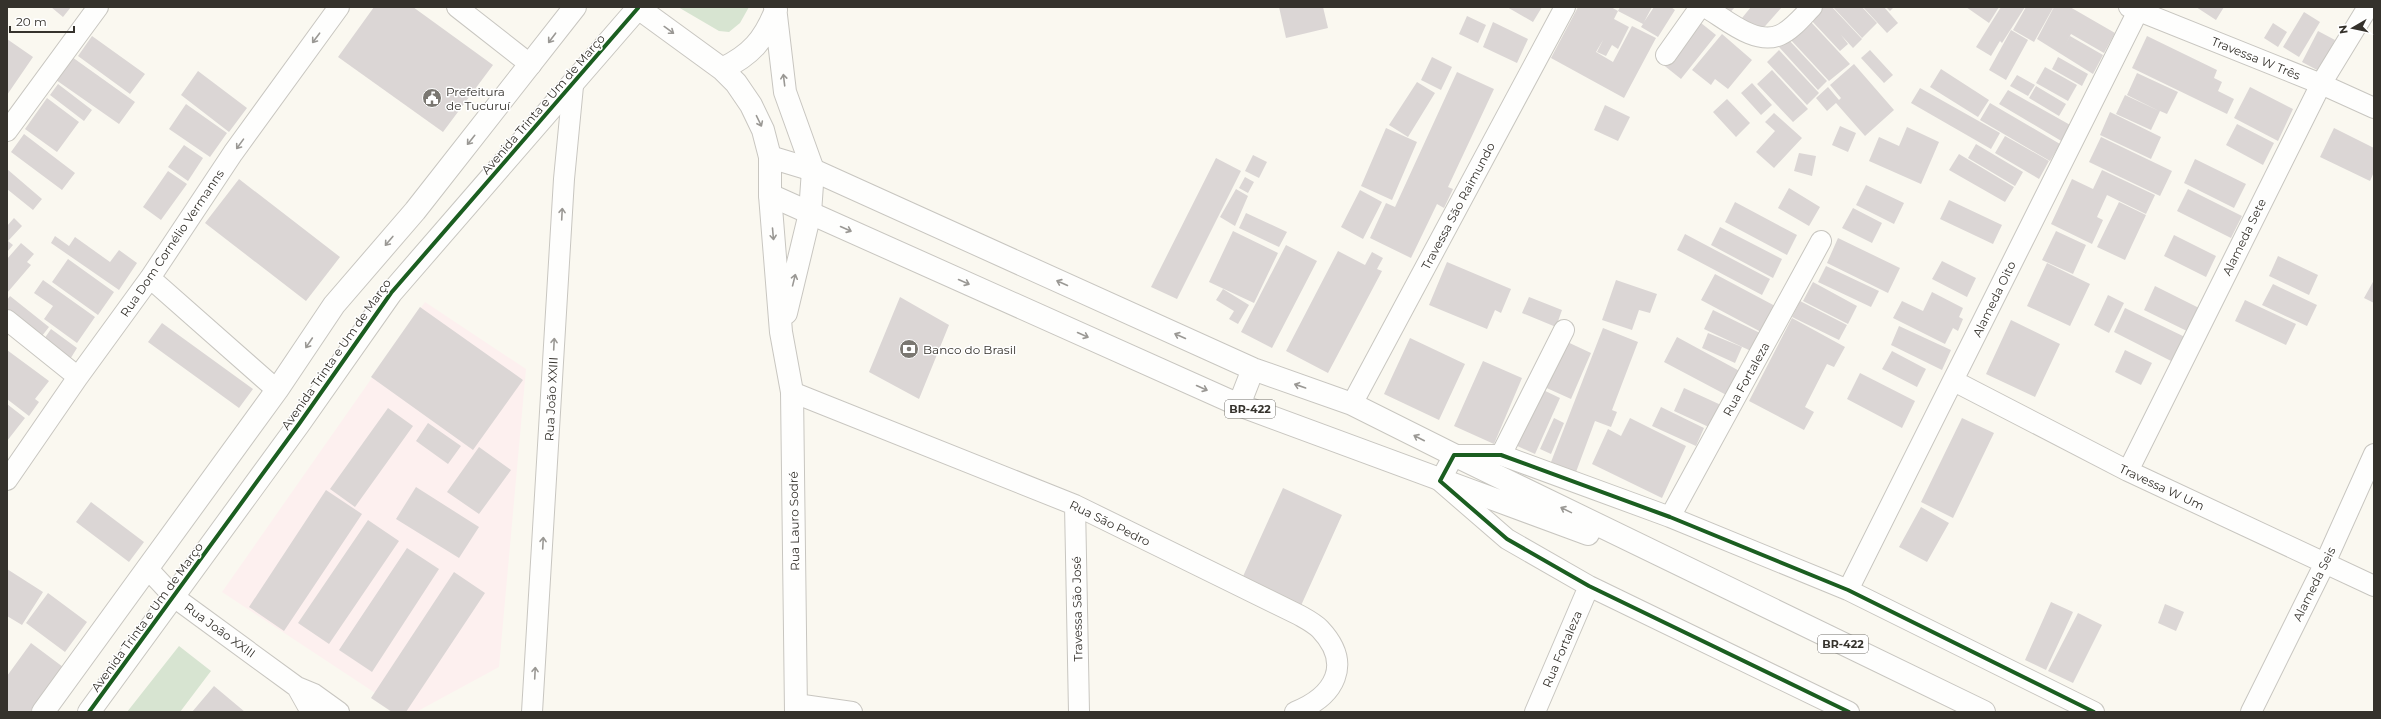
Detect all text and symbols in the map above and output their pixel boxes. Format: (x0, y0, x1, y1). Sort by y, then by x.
scale bar (10, 8, 74, 34)
north arrow (2333, 8, 2373, 48)
text: 20 m (16, 14, 47, 29)
text: N (2336, 24, 2351, 35)
one-way arrow (663, 26, 674, 34)
street label: Avenida Trinta e Um de Março (478, 31, 608, 177)
one-way arrow (311, 33, 320, 44)
one-way arrow (547, 33, 556, 44)
street label: Travessa W Três (2209, 33, 2303, 83)
one-way arrow (780, 74, 788, 87)
place label: Prefeitura de Tucuruí (446, 84, 511, 113)
public building icon: Prefeitura de Tucuruí (421, 87, 443, 109)
one-way arrow (756, 115, 763, 127)
one-way arrow (467, 135, 476, 146)
one-way arrow (235, 138, 244, 149)
street label: Travessa São Raimundo (1418, 140, 1498, 272)
street label: Rua Dom Cornélio Vermanns (117, 166, 227, 320)
street label: Alameda Sete (2219, 196, 2269, 278)
one-way arrow (558, 208, 566, 221)
one-way arrow (839, 226, 851, 233)
one-way arrow (770, 227, 777, 240)
one-way arrow (385, 236, 394, 246)
street label: Alameda Oito (1969, 259, 2019, 339)
one-way arrow (790, 274, 798, 287)
street label: Avenida Trinta e Um de Março (278, 276, 394, 432)
one-way arrow (958, 279, 970, 286)
one-way arrow (1056, 279, 1068, 286)
one-way arrow (1077, 332, 1089, 339)
one-way arrow (1174, 332, 1186, 339)
one-way arrow (304, 337, 312, 349)
one-way arrow (551, 338, 558, 351)
bank icon: Banco do Brasil (898, 338, 920, 360)
street label: Rua Fortaleza (1720, 339, 1772, 419)
place label: Banco do Brasil (923, 342, 1016, 357)
street label: Rua João XXIII (541, 357, 561, 441)
one-way arrow (1295, 381, 1307, 389)
one-way arrow (1195, 385, 1207, 392)
road number: BR-422 (1225, 400, 1275, 418)
one-way arrow (1413, 434, 1425, 441)
street label: Travessa W Um (2117, 461, 2207, 513)
street label: Rua Lauro Sodré (786, 471, 802, 571)
street label: Rua São Pedro (1067, 497, 1153, 549)
one-way arrow (1560, 506, 1572, 513)
one-way arrow (539, 537, 546, 550)
street label: Avenida Trinta e Um de Março (88, 539, 206, 695)
street label: Alameda Seis (2290, 544, 2339, 624)
street label: Travessa São José (1069, 556, 1085, 662)
street label: Rua João XXIII (181, 599, 259, 661)
street label: Rua Fortaleza (1539, 608, 1585, 690)
road number: BR-422 (1818, 635, 1868, 653)
one-way arrow (531, 667, 538, 680)

